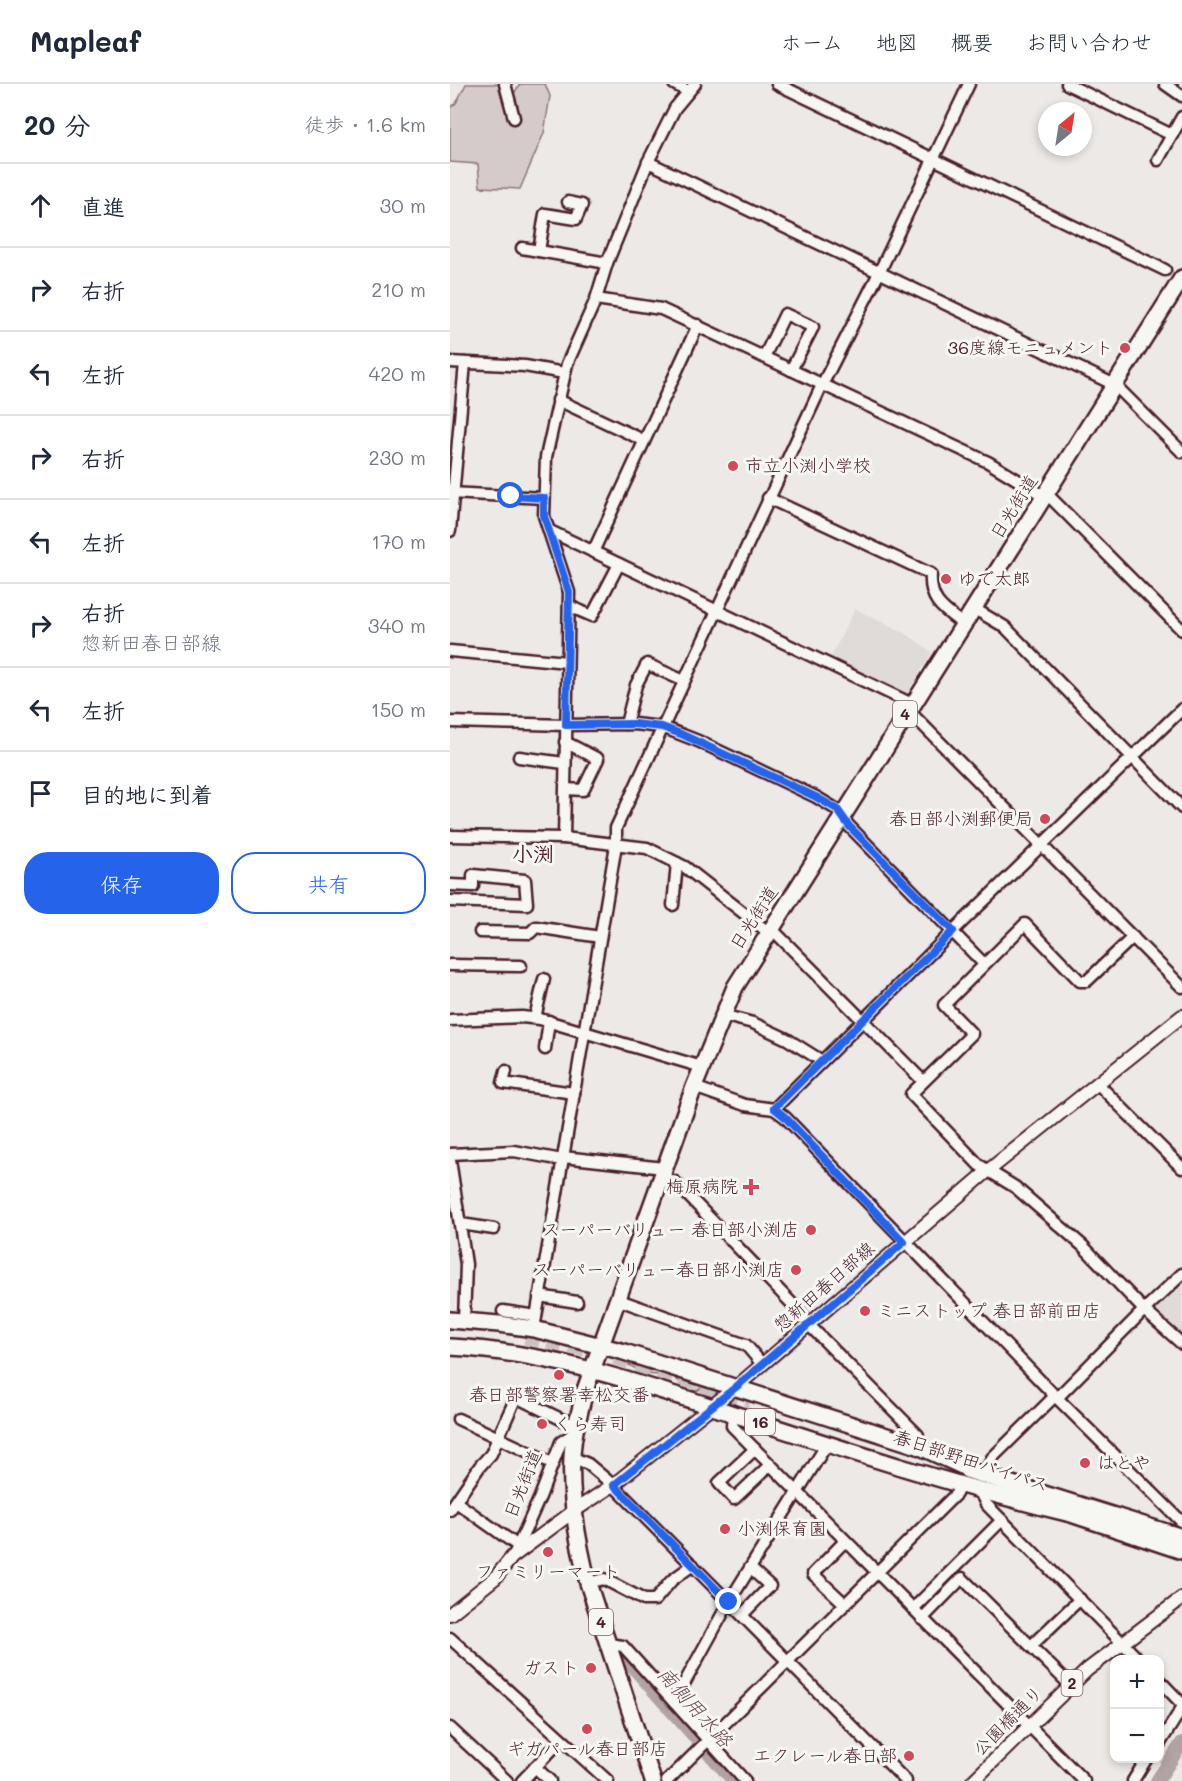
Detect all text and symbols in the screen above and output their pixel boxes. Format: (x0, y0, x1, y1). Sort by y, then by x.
text: Mapleaf (30, 23, 141, 59)
text: ホーム (781, 28, 843, 55)
text: 地図 (876, 28, 918, 55)
text: 概要 (951, 28, 993, 55)
text: お問い合わせ (1026, 28, 1152, 55)
north arrow (1038, 102, 1092, 156)
text: 20 分 (24, 108, 91, 142)
text: 徒歩 · 1.6 km (305, 111, 426, 137)
icon: ahead (24, 189, 57, 222)
text: 直進 (81, 192, 125, 221)
text: 30 m (380, 192, 426, 218)
icon: right (24, 273, 57, 306)
text: 右折 (81, 276, 125, 305)
text: 210 m (371, 276, 426, 302)
place label: 36度線モニュメント (948, 335, 1113, 359)
marker: 36度線モニュメント (1118, 341, 1132, 355)
icon: left (24, 357, 57, 390)
text: 左折 (81, 360, 125, 389)
text: 420 m (368, 360, 426, 386)
icon: right (24, 441, 57, 474)
text: 右折 (81, 444, 125, 473)
text: 230 m (368, 444, 426, 470)
place label: 市立小渕小学校 (745, 453, 871, 477)
marker: 市立小渕小学校 (726, 459, 740, 473)
street label: 日光街道 (984, 470, 1042, 543)
route start (497, 482, 523, 508)
icon: left (24, 525, 57, 558)
text: 左折 (81, 528, 125, 557)
text: 170 m (371, 528, 426, 554)
place label: ゆで太郎 (958, 566, 1030, 590)
marker: ゆで太郎 (939, 572, 953, 586)
text: 右折 (81, 598, 125, 627)
icon: right (24, 609, 57, 642)
text: 340 m (368, 612, 426, 638)
text: 惣新田春日部線 (81, 629, 221, 655)
icon: left (24, 693, 57, 726)
text: 左折 (81, 696, 125, 725)
text: 150 m (371, 696, 426, 722)
road number: 4 (893, 701, 917, 727)
icon: arrive (24, 777, 57, 810)
text: 目的地に到着 (81, 780, 213, 809)
place label: 春日部小渕郵便局 (889, 806, 1033, 830)
marker: 春日部小渕郵便局 (1038, 812, 1052, 826)
district label: 小渕 (512, 839, 554, 866)
button: 保存 (24, 852, 219, 914)
button: 共有 (231, 852, 426, 914)
street label: 日光街道 (723, 881, 783, 954)
place label: 梅原病院 (666, 1174, 738, 1198)
marker: 梅原病院 (742, 1178, 760, 1196)
place label: スーパーバリュー 春日部小渕店 (542, 1217, 799, 1241)
marker: スーパーバリュー 春日部小渕店 (804, 1223, 818, 1237)
street label: 惣新田春日部線 (768, 1236, 879, 1337)
place label: スーパーバリュー春日部小渕店 (533, 1257, 784, 1281)
marker: スーパーバリュー春日部小渕店 (789, 1263, 803, 1277)
place label: ミニストップ 春日部前田店 (877, 1298, 1101, 1322)
marker: ミニストップ 春日部前田店 (858, 1304, 872, 1318)
marker: 春日部警察署幸松交番 (552, 1368, 566, 1382)
place label: 春日部警察署幸松交番 (469, 1382, 649, 1406)
road number: 16 (745, 1409, 775, 1435)
place label: くら寿司 (554, 1411, 626, 1435)
marker: くら寿司 (535, 1417, 549, 1431)
street label: 春日部野田バイパス (891, 1424, 1052, 1496)
street label: 日光街道 (497, 1446, 547, 1521)
place label: はとや (1097, 1450, 1151, 1474)
marker: はとや (1078, 1456, 1092, 1470)
place label: 小渕保育園 (737, 1516, 827, 1540)
marker: 小渕保育園 (718, 1522, 732, 1536)
marker: ファミリーマート (541, 1545, 555, 1559)
place label: ファミリーマート (476, 1559, 620, 1583)
route end (715, 1588, 741, 1614)
road number: 4 (589, 1609, 613, 1635)
place label: ガスト (523, 1655, 579, 1679)
map controls (1110, 1655, 1164, 1763)
button: + (1110, 1655, 1164, 1709)
water label: 南側用水路 (653, 1660, 740, 1753)
marker: ガスト (584, 1661, 598, 1675)
road number: 2 (1062, 1670, 1082, 1696)
street label: 公園橋通り (967, 1680, 1048, 1761)
button: − (1110, 1709, 1164, 1763)
marker: ギガパール春日部店 (580, 1722, 594, 1736)
place label: ギガパール春日部店 (507, 1736, 667, 1760)
place label: エクレール春日部 (753, 1743, 897, 1767)
marker: エクレール春日部 (902, 1749, 916, 1763)

